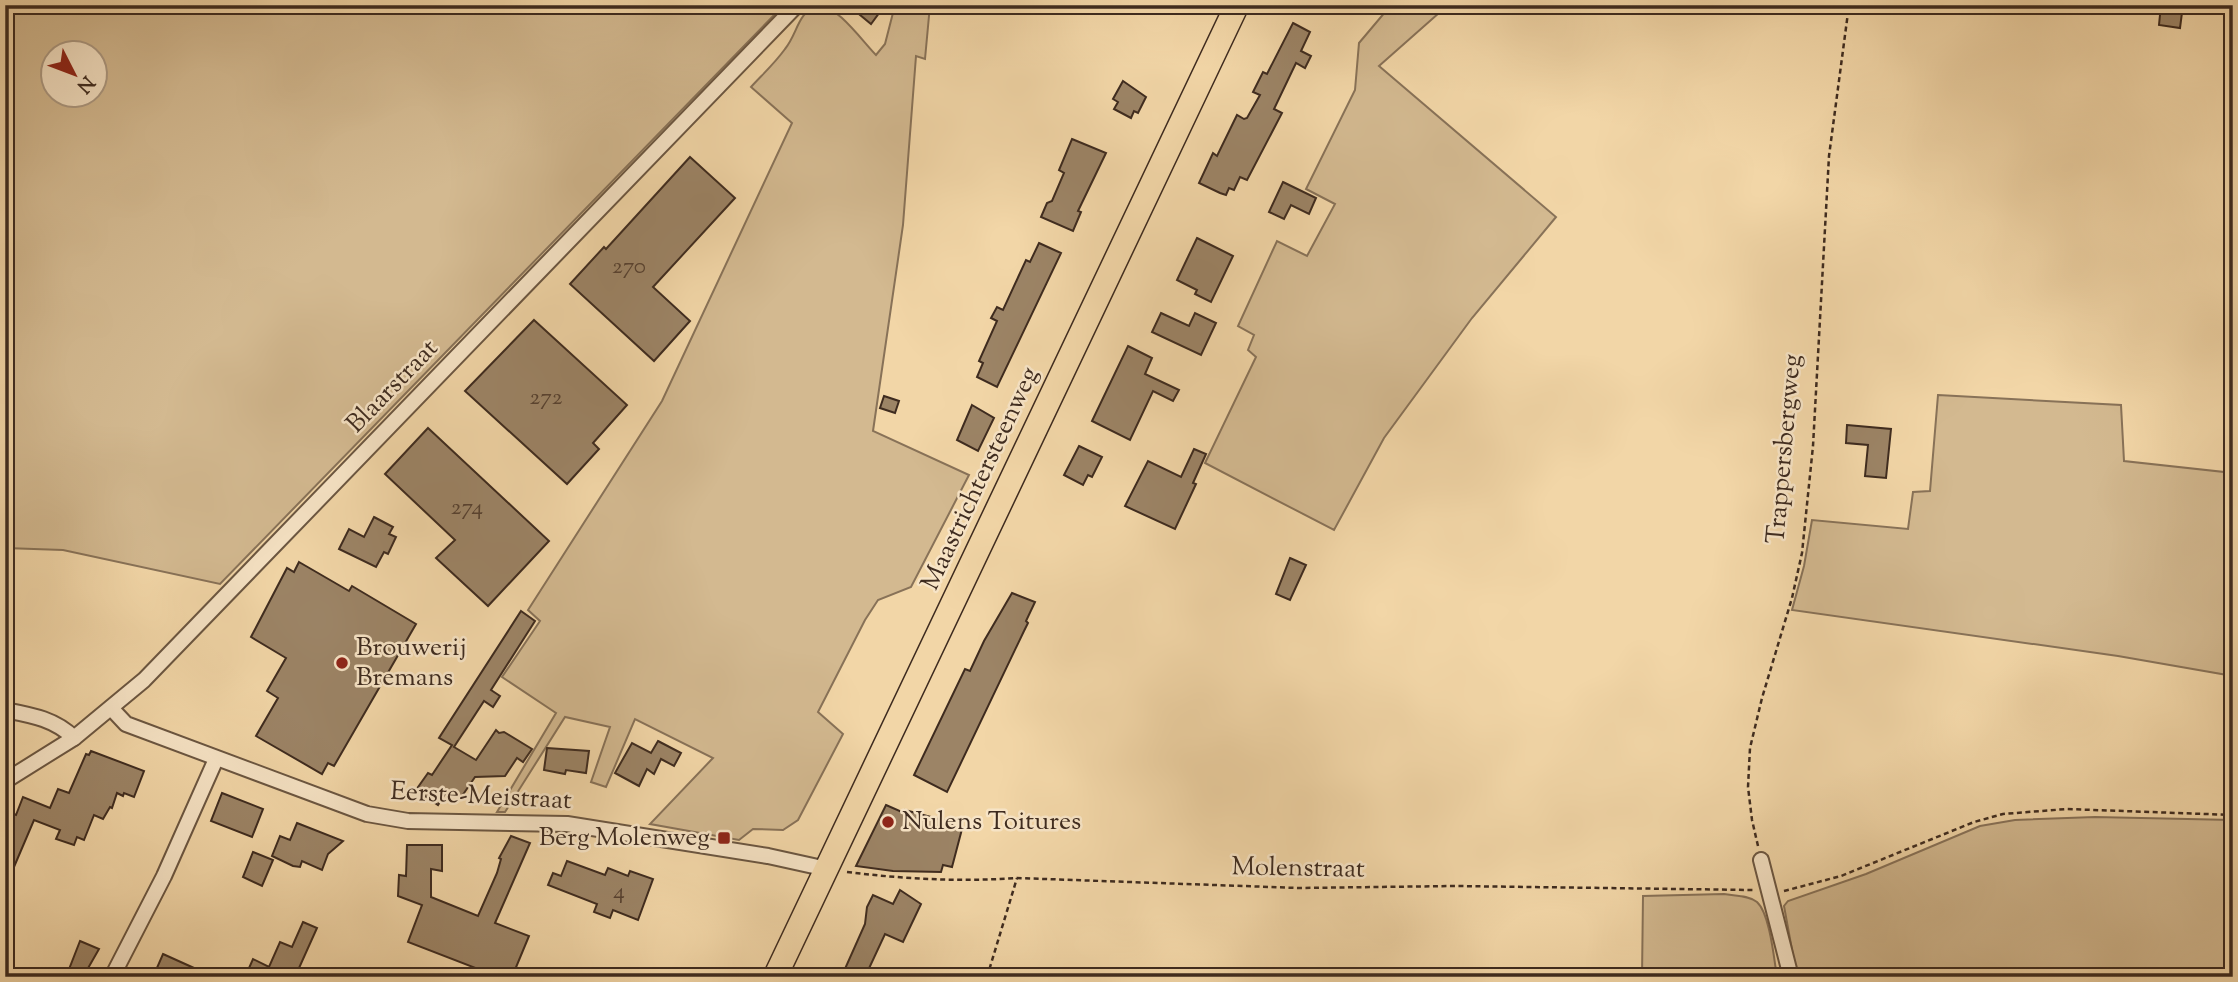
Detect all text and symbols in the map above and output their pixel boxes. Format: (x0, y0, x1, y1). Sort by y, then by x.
north arrow (38, 38, 108, 108)
text: N (70, 69, 100, 98)
house number: 270 (612, 251, 646, 284)
street label: Blaarstraat (339, 332, 447, 442)
street label: Trappersbergweg (1758, 353, 1812, 545)
street label: Maastrichtersteenweg (913, 361, 1049, 597)
house number: 272 (530, 382, 563, 415)
house number: 274 (451, 492, 483, 525)
place label: Brouwerij Bremans (356, 630, 466, 697)
marker: Brouwerij Bremans (334, 655, 350, 671)
street label: Eerste-Meistraat (389, 774, 573, 820)
place label: Nulens Toitures (902, 804, 1081, 841)
marker: Nulens Toitures (880, 814, 896, 830)
place label: Berg Molenweg (539, 820, 710, 857)
marker: Berg Molenweg (716, 830, 732, 846)
street label: Molenstraat (1231, 849, 1365, 889)
house number: 4 (613, 876, 625, 909)

